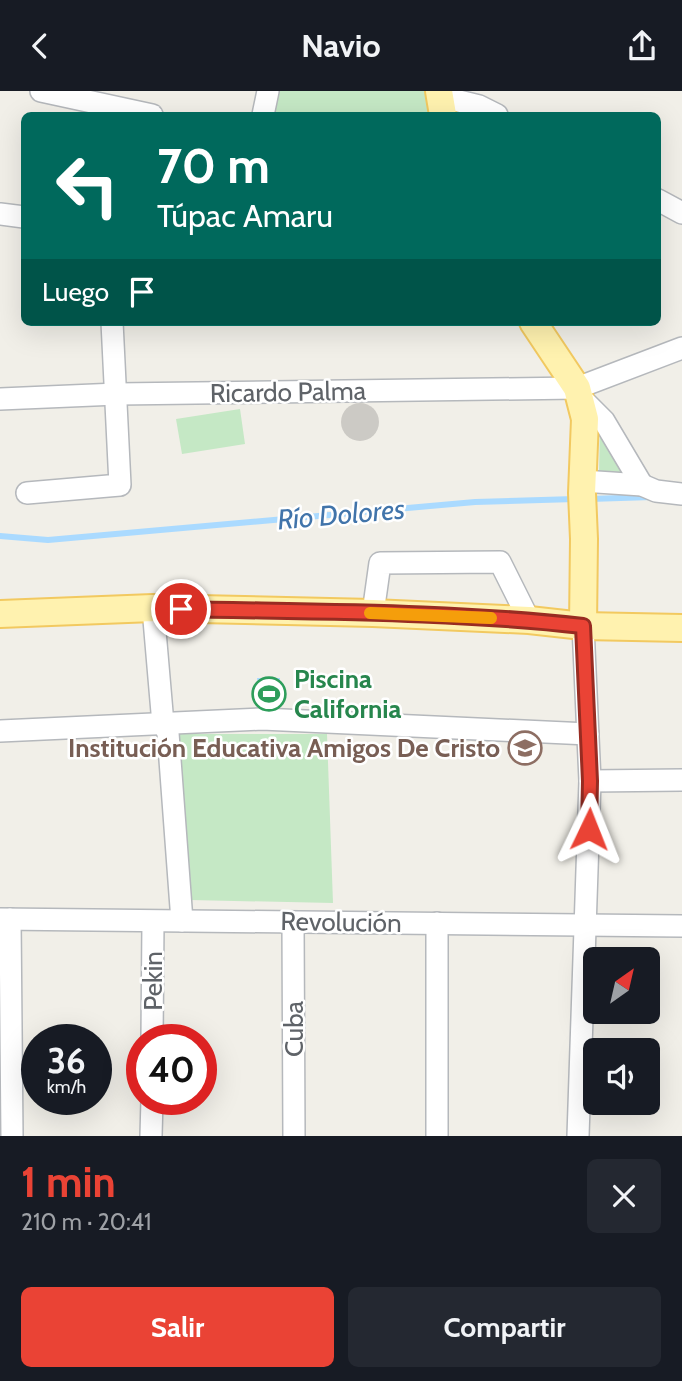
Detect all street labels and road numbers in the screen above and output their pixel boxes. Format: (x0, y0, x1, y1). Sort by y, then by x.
street label: Ricardo Palma (210, 375, 367, 409)
street label: Revolución (280, 905, 402, 939)
street label: Pekin (137, 951, 169, 1011)
street label: Cuba (278, 1000, 310, 1057)

